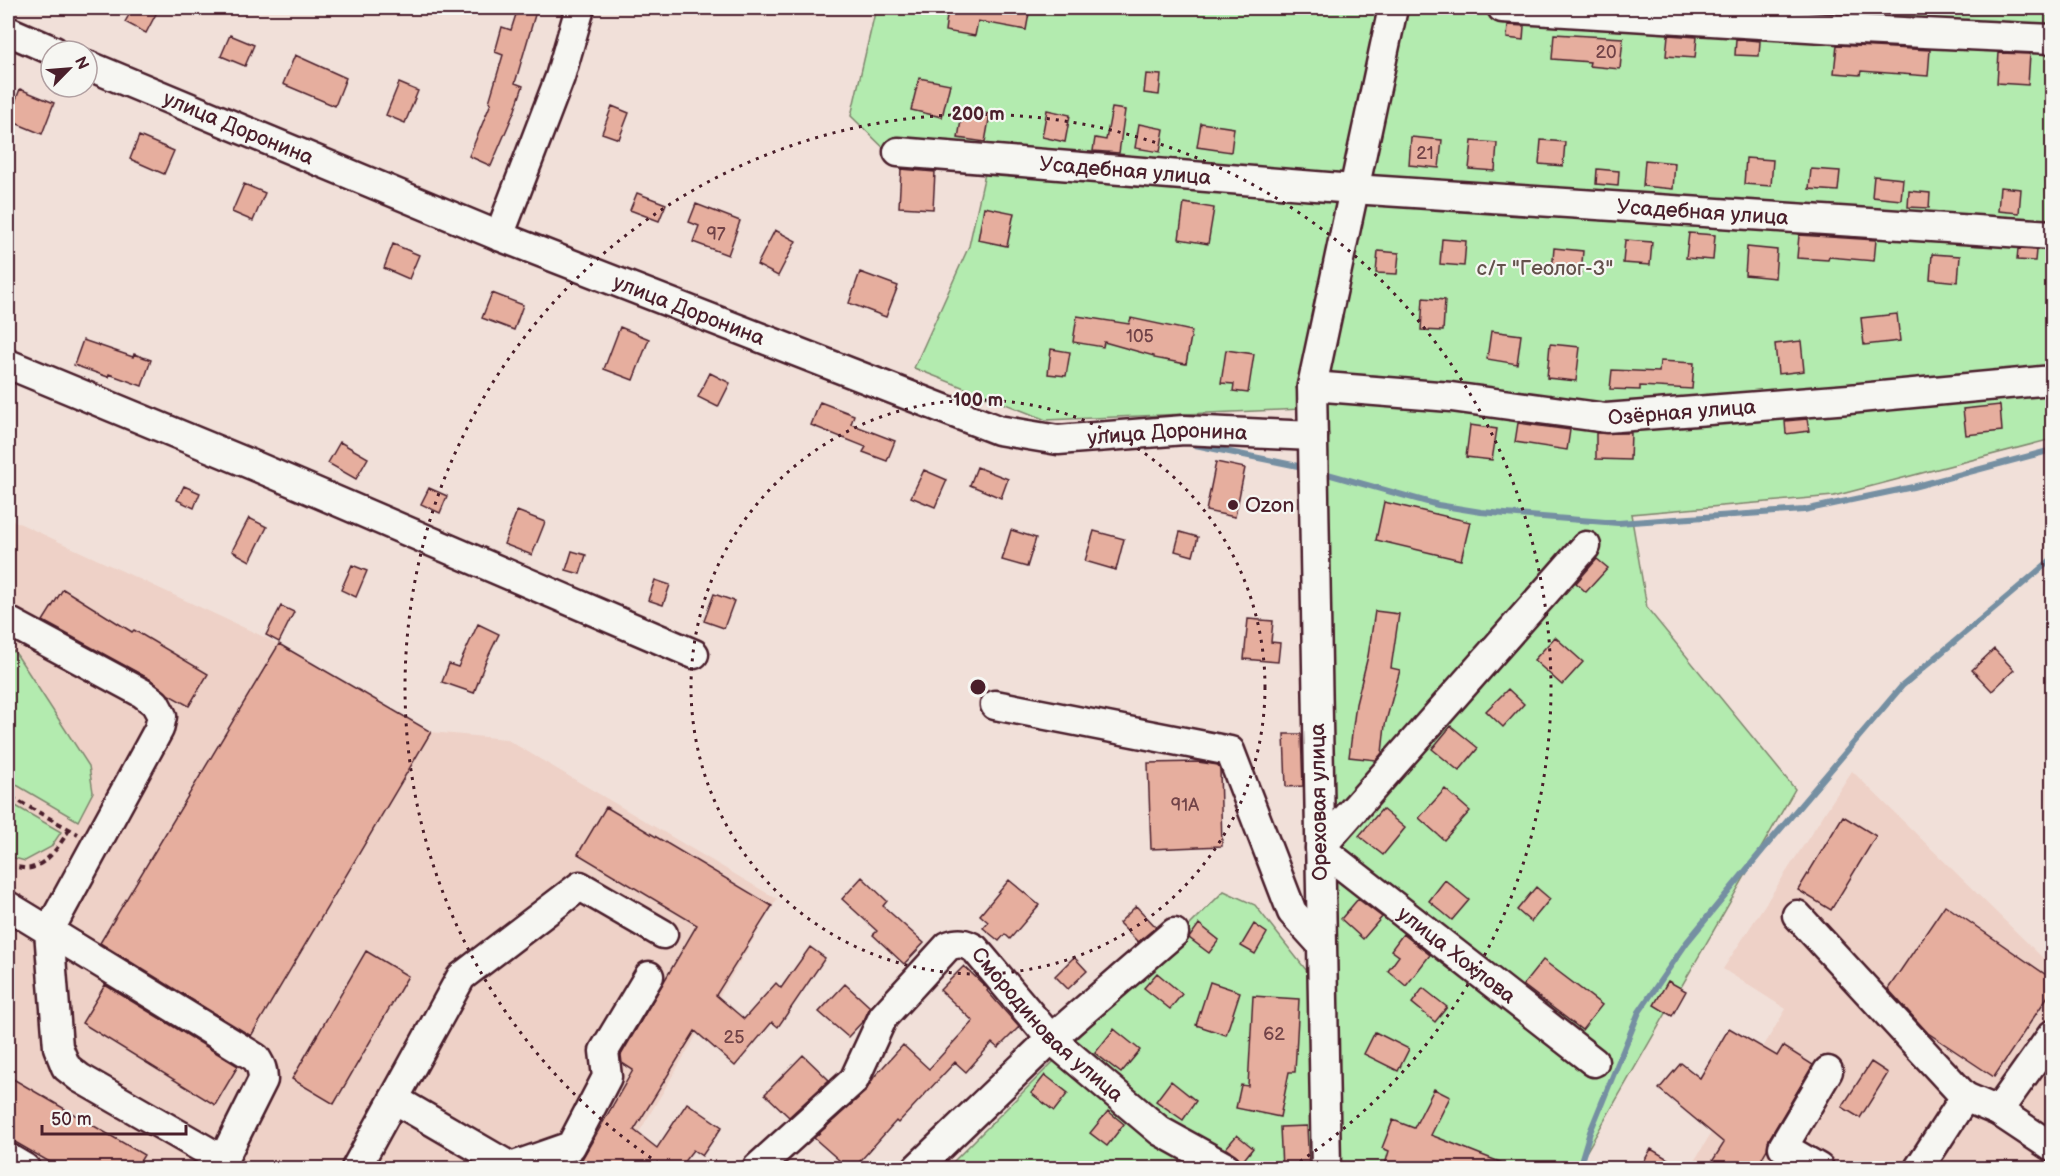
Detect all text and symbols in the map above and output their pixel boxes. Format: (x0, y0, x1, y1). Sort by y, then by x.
north arrow (39, 39, 99, 99)
house number: 20 (1595, 42, 1617, 63)
text: N (70, 54, 92, 73)
street label: улица Доронина (160, 86, 318, 170)
text: 200 m (951, 104, 1005, 125)
house number: 21 (1416, 143, 1434, 164)
street label: Усадебная улица (1038, 151, 1213, 190)
street label: Усадебная улица (1616, 194, 1790, 230)
house number: 97 (706, 224, 726, 245)
park label: с/т "Геолог-3" (1477, 256, 1613, 281)
street label: улица Доронина (610, 269, 769, 351)
house number: 105 (1126, 326, 1154, 347)
text: 100 m (953, 390, 1003, 411)
street label: Озёрная улица (1607, 394, 1757, 430)
street label: улица Доронина (1086, 417, 1249, 450)
place label: Ozon (1245, 493, 1294, 518)
marker: Ozon (1226, 498, 1240, 512)
centre of rings (968, 677, 988, 697)
street label: Ореховая улица (1305, 722, 1333, 881)
house number: 91А (1171, 795, 1199, 816)
street label: улица Хохлова (1393, 901, 1521, 1009)
street label: Смородиновая улица (966, 942, 1129, 1108)
house number: 62 (1263, 1024, 1285, 1045)
house number: 25 (724, 1027, 744, 1048)
scale bar (42, 1098, 186, 1136)
text: 50 m (51, 1109, 92, 1130)

